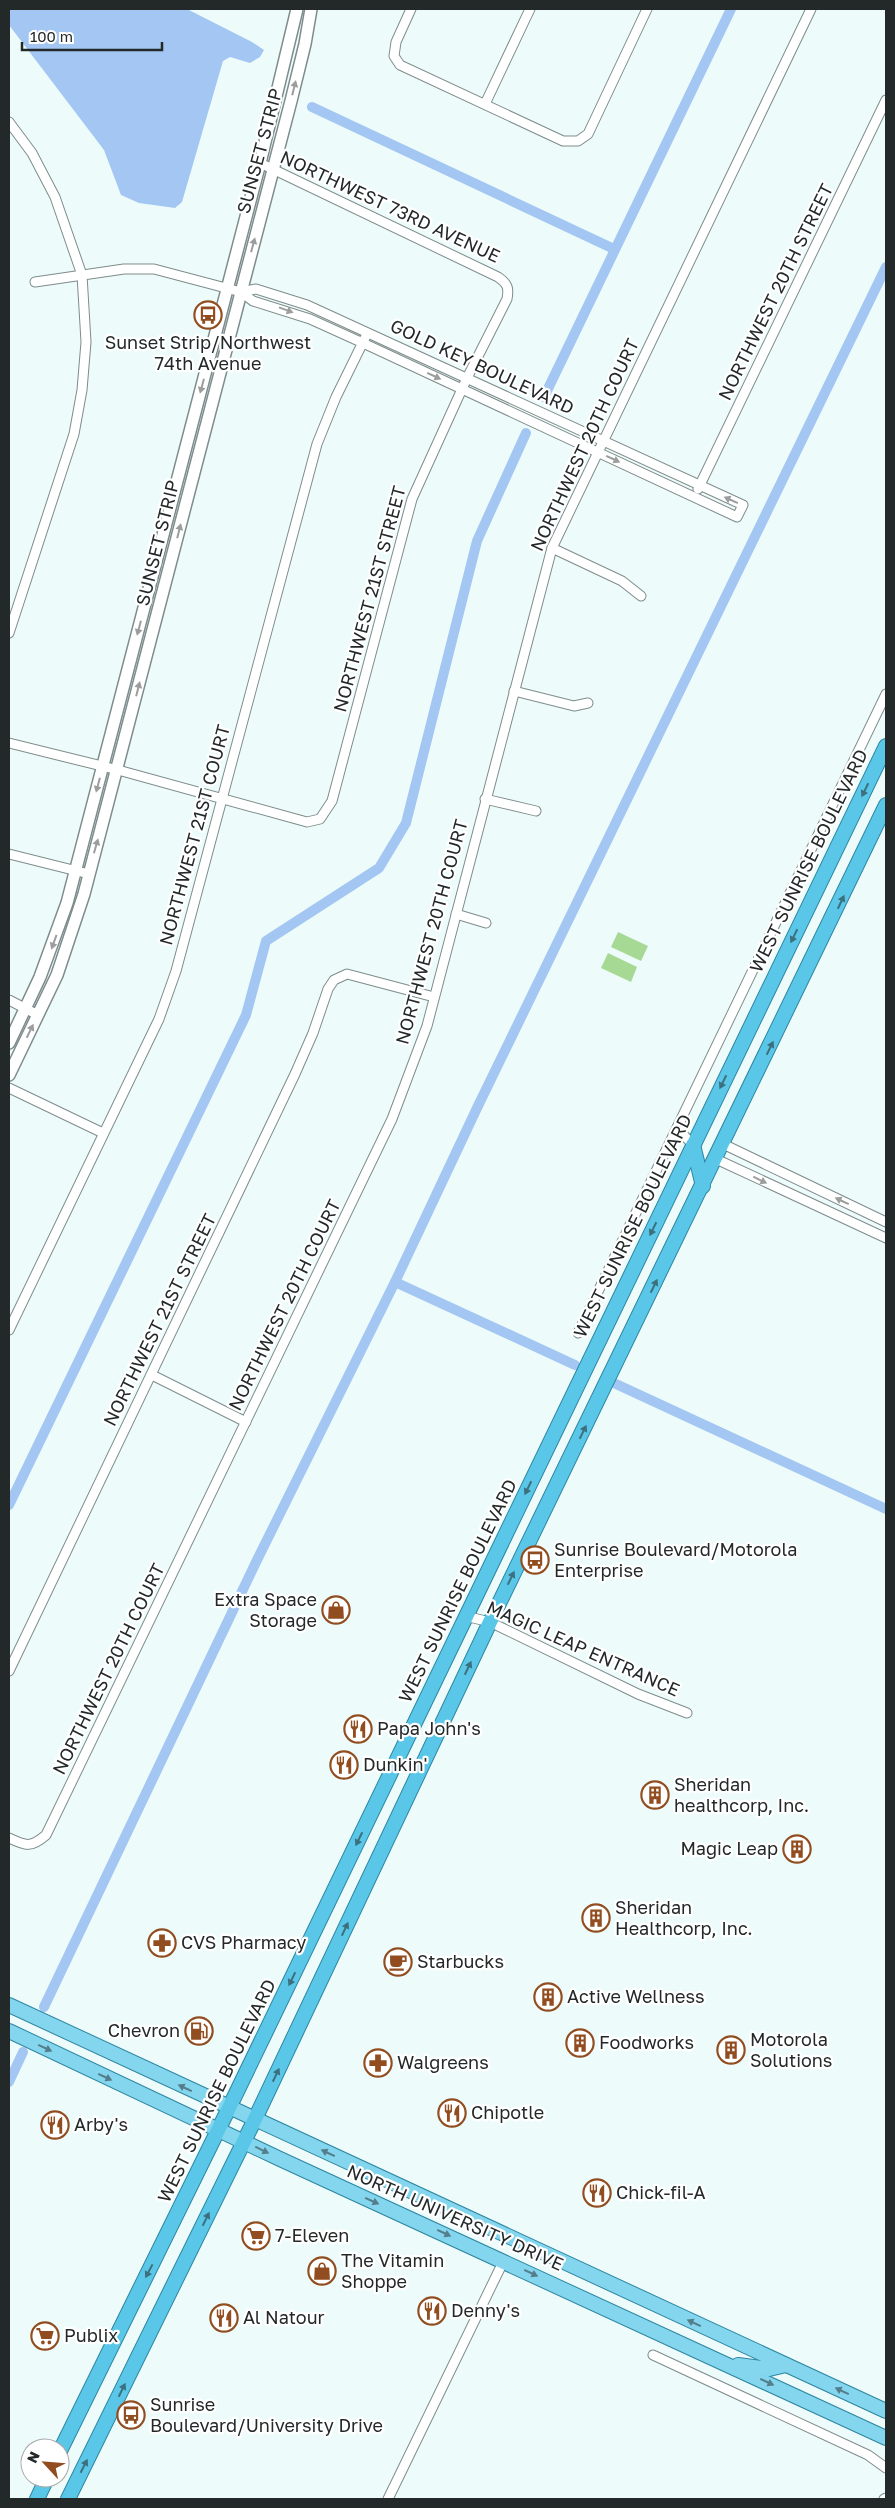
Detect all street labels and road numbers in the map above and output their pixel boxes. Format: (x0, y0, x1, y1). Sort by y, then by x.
street label: SUNSET STRIP (232, 86, 286, 216)
street label: NORTHWEST 73RD AVENUE (277, 145, 504, 267)
street label: NORTHWEST 20TH STREET (713, 180, 837, 403)
street label: GOLD KEY BOULEVARD (387, 314, 578, 418)
street label: NORTHWEST 20TH COURT (525, 335, 643, 554)
street label: SUNSET STRIP (131, 478, 183, 608)
street label: NORTHWEST 21ST STREET (328, 483, 410, 714)
street label: NORTHWEST 21ST COURT (154, 722, 234, 947)
street label: WEST SUNRISE BOULEVARD (744, 745, 872, 976)
street label: NORTHWEST 20TH COURT (390, 817, 472, 1047)
street label: WEST SUNRISE BOULEVARD (568, 1110, 696, 1341)
street label: NORTHWEST 20TH COURT (223, 1195, 345, 1414)
street label: NORTHWEST 21ST STREET (98, 1210, 220, 1429)
street label: WEST SUNRISE BOULEVARD (393, 1475, 521, 1706)
street label: NORTHWEST 20TH COURT (47, 1559, 169, 1778)
street label: MAGIC LEAP ENTRANCE (484, 1596, 683, 1701)
street label: WEST SUNRISE BOULEVARD (152, 1975, 280, 2206)
street label: NORTH UNIVERSITY DRIVE (344, 2159, 567, 2275)

